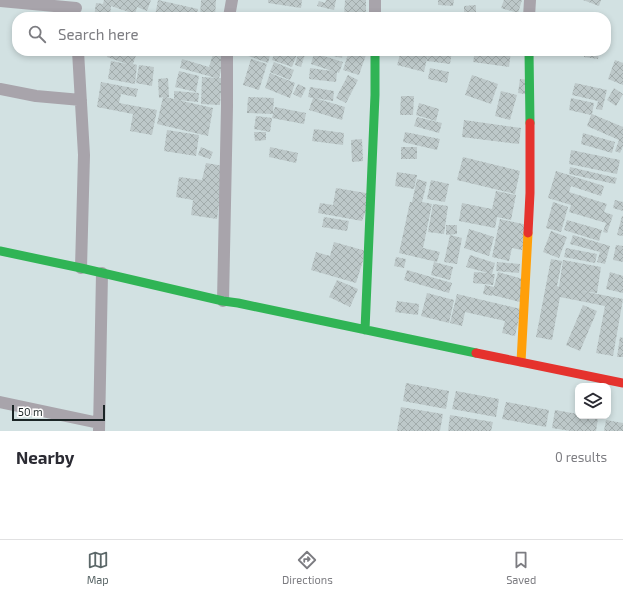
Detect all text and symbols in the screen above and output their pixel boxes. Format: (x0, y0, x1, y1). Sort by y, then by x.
search box (12, 12, 611, 56)
icon: search (26, 23, 48, 45)
text: Search here (58, 25, 139, 43)
map controls (575, 383, 611, 419)
button: layers (575, 383, 611, 419)
scale bar (12, 403, 105, 422)
text: 50 m (18, 405, 43, 418)
text: Nearby (16, 447, 74, 467)
text: 0 results (555, 449, 607, 465)
tab: Map (87, 549, 109, 586)
tab: Directions (282, 549, 333, 586)
tab: Saved (506, 549, 536, 586)

